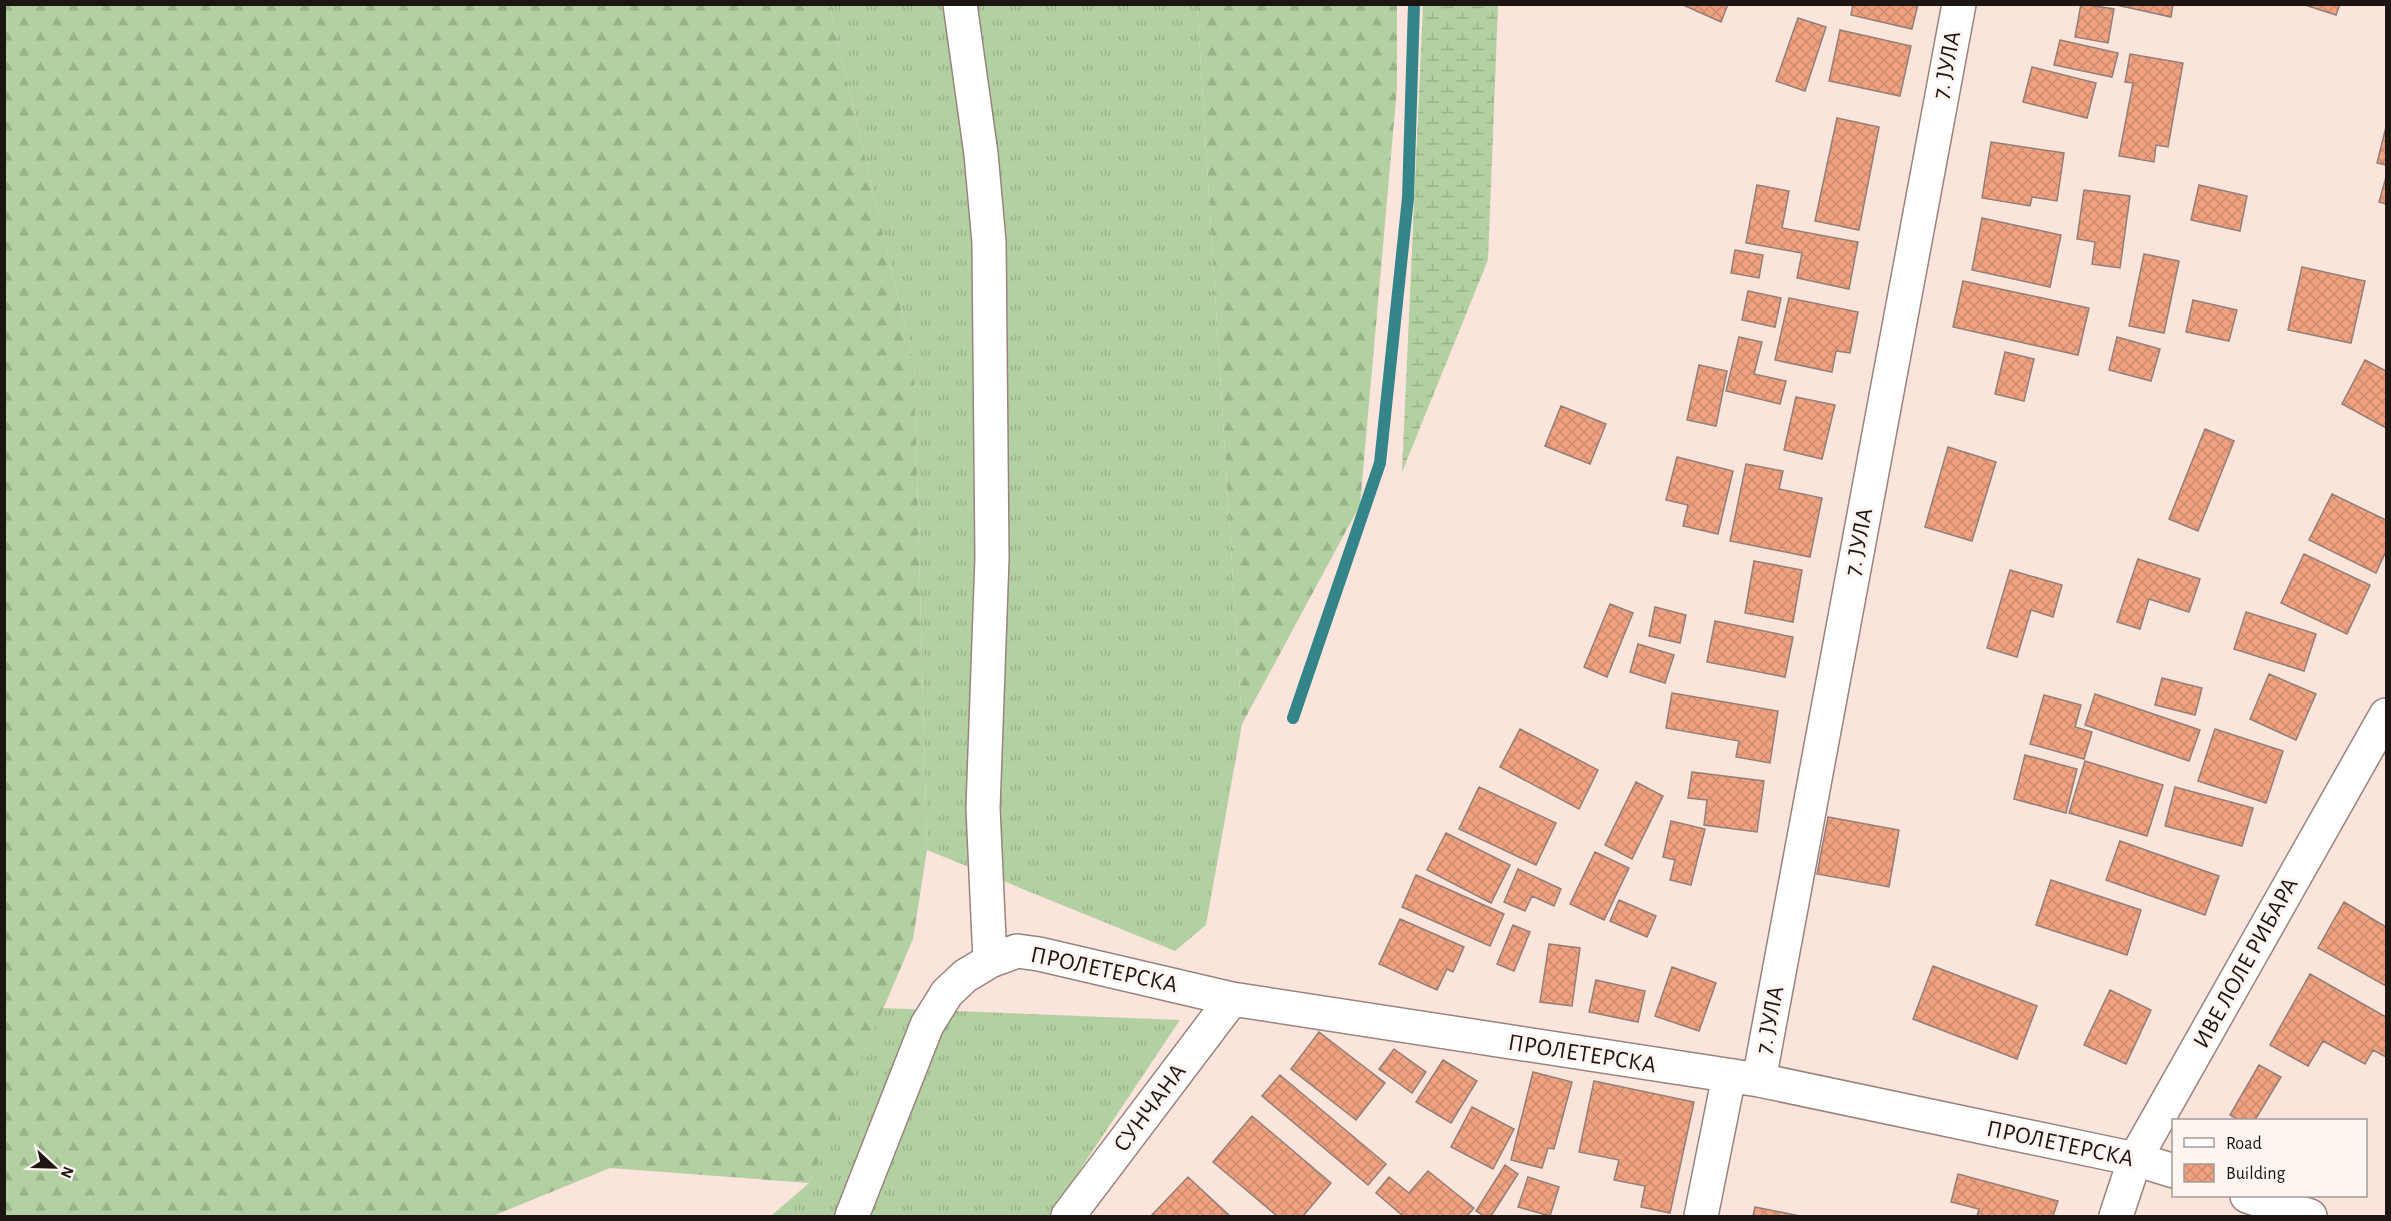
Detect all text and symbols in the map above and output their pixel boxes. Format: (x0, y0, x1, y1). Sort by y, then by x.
street label: 7. ЈУЛА (1929, 29, 1965, 101)
street label: 7. ЈУЛА (1841, 506, 1877, 578)
street label: ИВЕ ЛОЛЕ РИБАРА (2189, 874, 2303, 1052)
street label: ПРОЛЕТЕРСКА (1028, 943, 1180, 997)
street label: 7. ЈУЛА (1752, 984, 1788, 1056)
street label: ПРОЛЕТЕРСКА (1506, 1030, 1658, 1078)
street label: СУНЧАНА (1109, 1059, 1191, 1157)
street label: ПРОЛЕТЕРСКА (1984, 1117, 2136, 1171)
legend (2172, 1119, 2367, 1197)
text: Road (2226, 1135, 2262, 1153)
north arrow (24, 1137, 84, 1197)
text: N (57, 1164, 76, 1180)
text: Building (2226, 1165, 2286, 1183)

